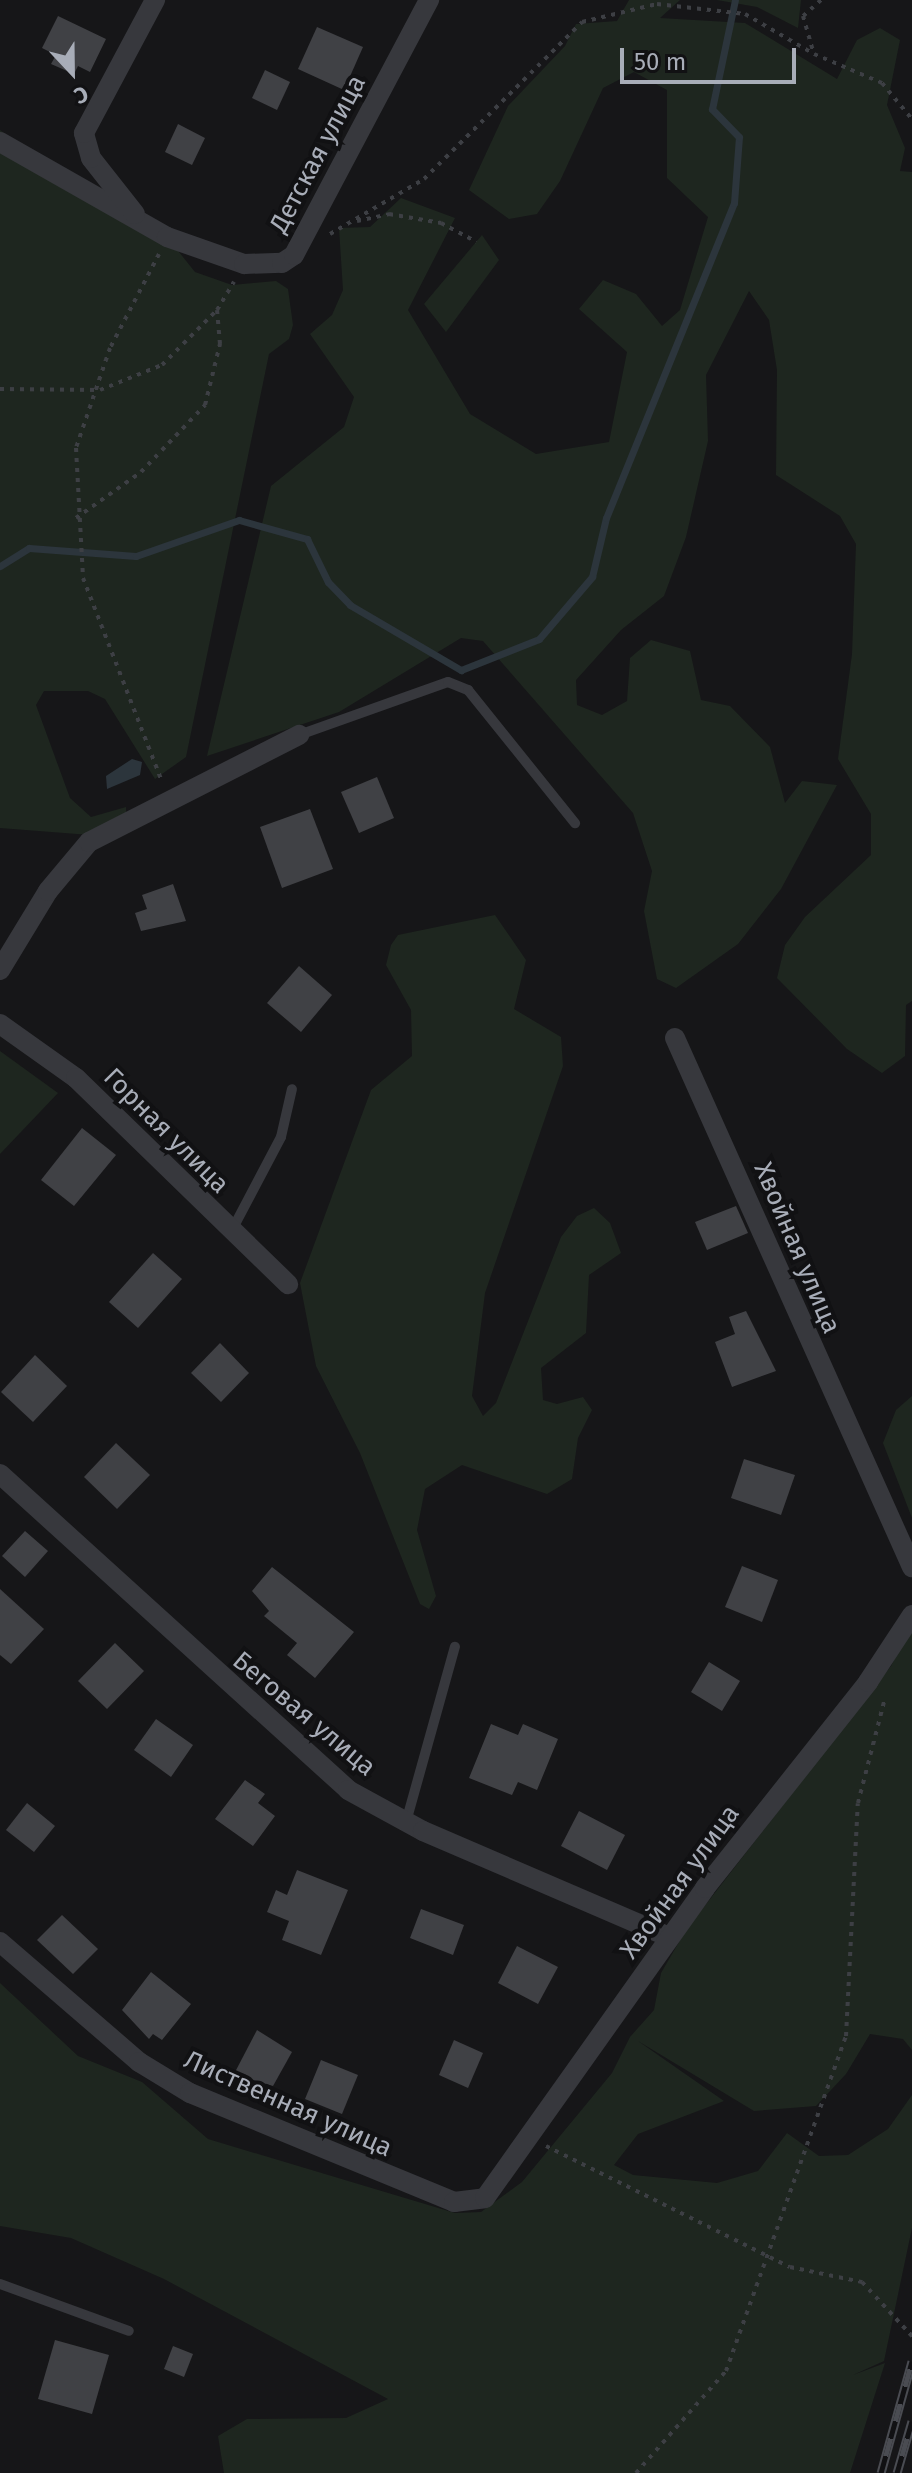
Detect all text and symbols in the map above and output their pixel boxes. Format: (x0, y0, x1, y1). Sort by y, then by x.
north arrow (32, 32, 112, 112)
scale bar (624, 32, 800, 82)
text: 50 m (634, 48, 686, 76)
street label: Детская улица (263, 70, 373, 238)
text: С (70, 80, 92, 110)
street label: Горная улица (97, 1062, 235, 1200)
street label: Хвойная улица (747, 1158, 847, 1338)
street label: Беговая улица (226, 1645, 382, 1783)
street label: Хвойная улица (614, 1799, 746, 1965)
street label: Лиственная улица (179, 2044, 397, 2164)

